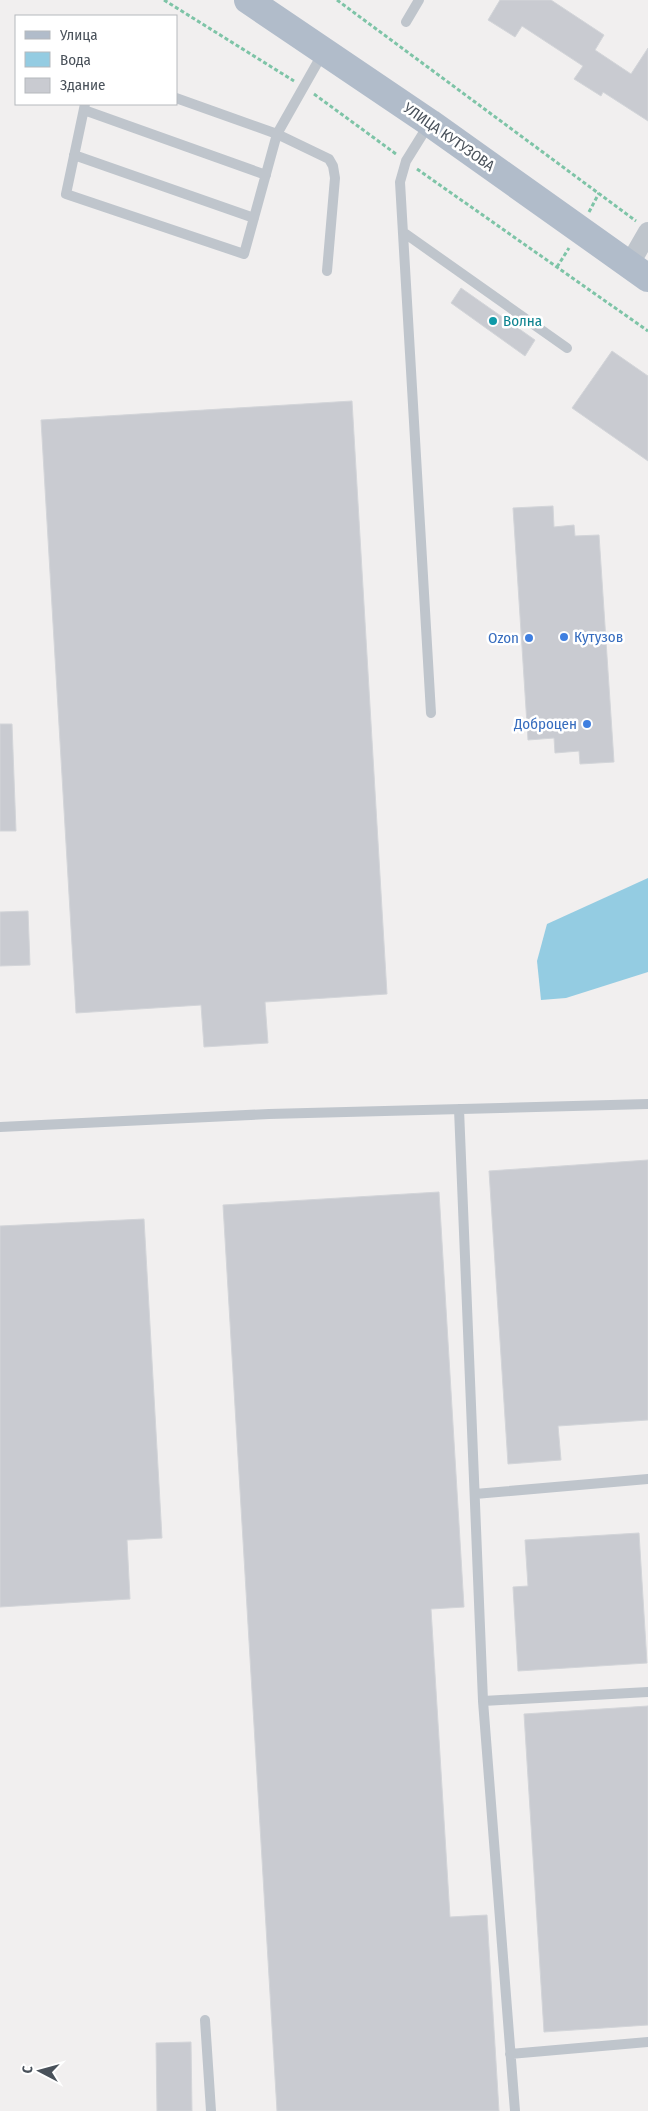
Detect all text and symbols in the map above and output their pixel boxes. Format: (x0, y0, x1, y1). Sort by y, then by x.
legend (15, 15, 178, 105)
text: Улица (59, 26, 98, 44)
text: Вода (60, 51, 91, 69)
text: Здание (60, 76, 106, 94)
street label: УЛИЦА КУТУЗОВА (399, 98, 498, 175)
place label: Волна (503, 312, 542, 330)
marker: Волна (487, 315, 499, 327)
place label: Кутузов (574, 628, 623, 646)
place label: Ozon (488, 629, 519, 647)
marker: Кутузов (558, 631, 570, 643)
marker: Ozon (523, 632, 535, 644)
place label: Доброцен (513, 715, 577, 733)
marker: Доброцен (581, 718, 593, 730)
north arrow (15, 2046, 65, 2096)
text: С (19, 2065, 36, 2074)

